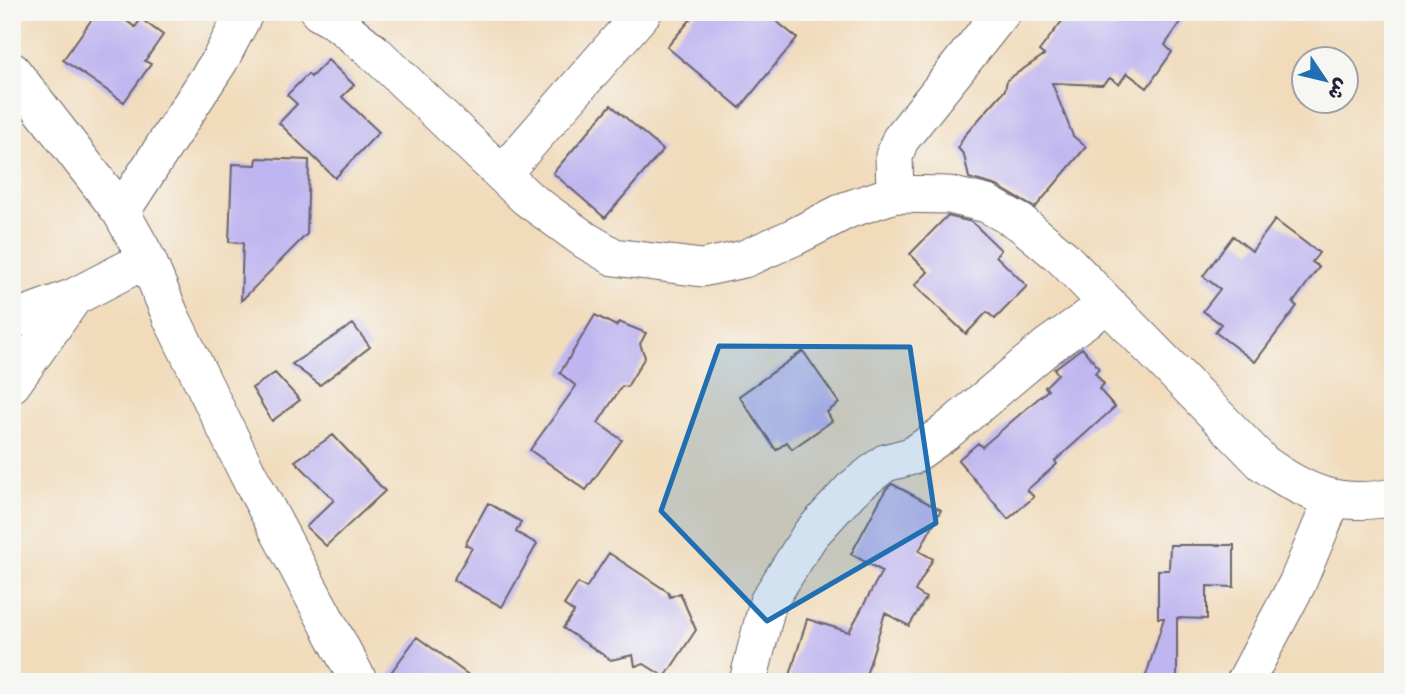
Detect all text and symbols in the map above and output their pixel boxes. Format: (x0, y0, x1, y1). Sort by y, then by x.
north arrow (1290, 46, 1360, 116)
text: ش (1322, 74, 1357, 107)

